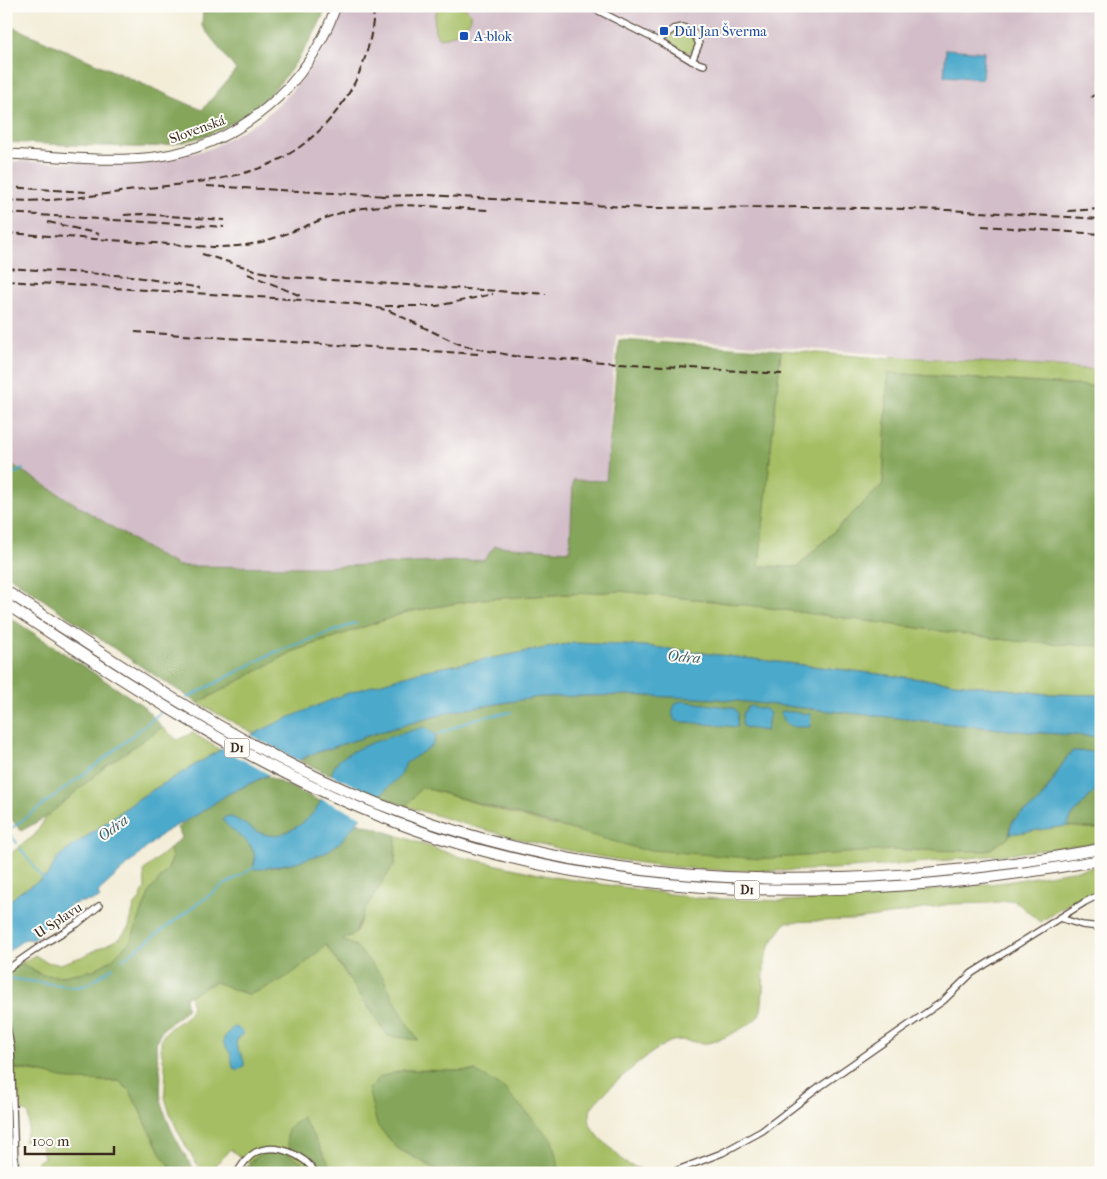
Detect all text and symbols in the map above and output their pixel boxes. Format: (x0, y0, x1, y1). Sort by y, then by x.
place label: Důl Jan Šverma (674, 22, 767, 40)
marker: Důl Jan Šverma (658, 25, 670, 37)
place label: A-blok (473, 28, 513, 45)
marker: A-blok (458, 30, 470, 42)
street label: Slovenská (167, 111, 228, 147)
water label: Odra (667, 647, 701, 667)
road number: D1 (224, 738, 250, 758)
water label: Odra (94, 811, 132, 845)
road number: D1 (734, 880, 760, 900)
street label: U Splavu (31, 899, 85, 942)
scale bar (25, 1124, 114, 1156)
text: 100 m (32, 1132, 70, 1150)

